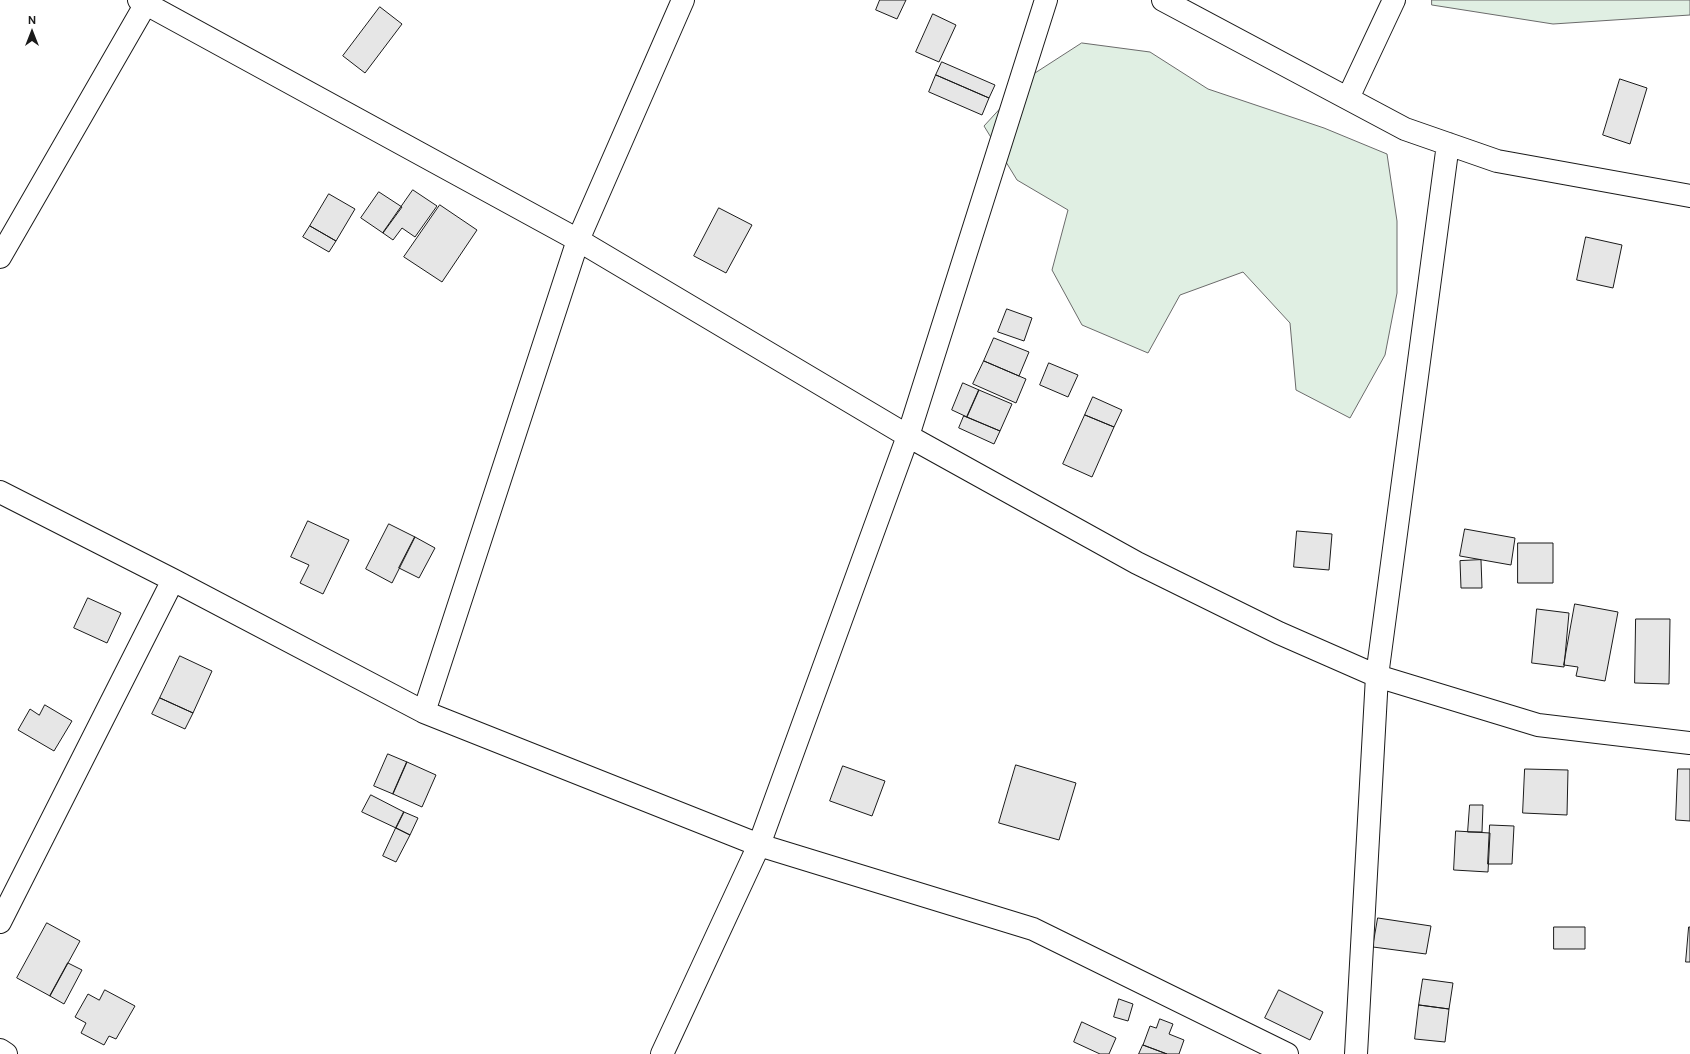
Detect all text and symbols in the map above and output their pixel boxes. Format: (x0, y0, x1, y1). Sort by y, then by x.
north arrow (12, 12, 52, 52)
text: N (28, 13, 36, 27)

